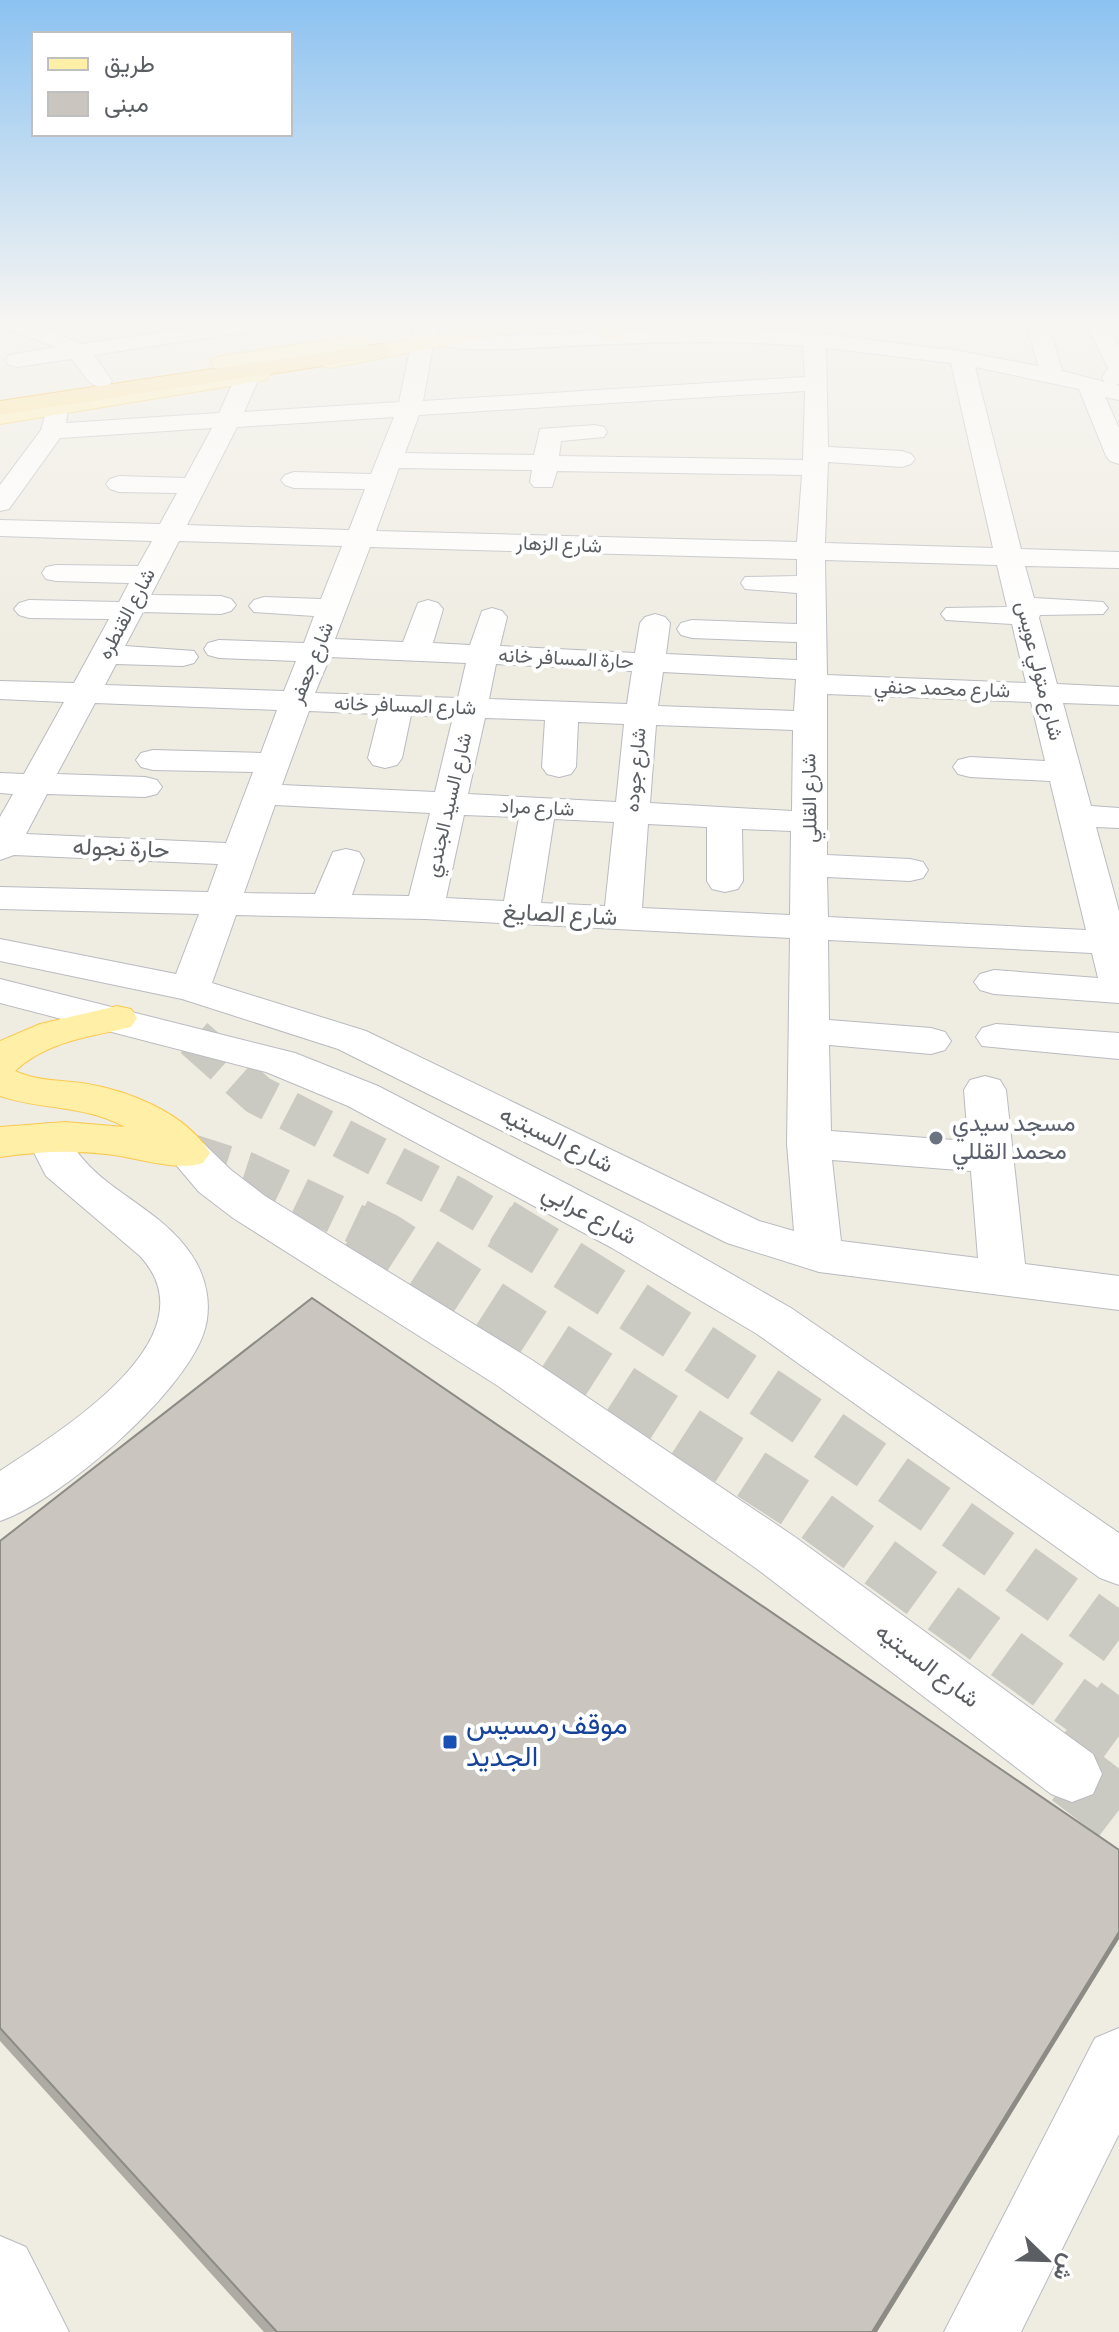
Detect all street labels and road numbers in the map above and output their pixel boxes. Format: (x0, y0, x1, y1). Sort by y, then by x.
street label: شارع الزهار (515, 533, 602, 559)
street label: شارع القنطره (95, 565, 162, 664)
street label: شارع متولي عويس (1006, 599, 1066, 744)
street label: شارع جعفر (286, 619, 340, 709)
street label: حارة المسافر خانه (498, 645, 634, 675)
street label: شارع محمد حنفي (873, 677, 1010, 707)
street label: شارع المسافر خانه (333, 694, 477, 721)
street label: شارع جوده (622, 727, 653, 813)
street label: شارع السيد الجندي (423, 731, 481, 880)
street label: شارع القللي (799, 753, 827, 843)
street label: شارع مراد (499, 796, 575, 823)
street label: حارة نجوله (72, 835, 170, 865)
street label: شارع الصايغ (502, 900, 618, 934)
street label: شارع السبتيه (494, 1102, 617, 1180)
street label: شارع عرابي (535, 1180, 640, 1255)
street label: شارع السبتيه (869, 1619, 983, 1715)

